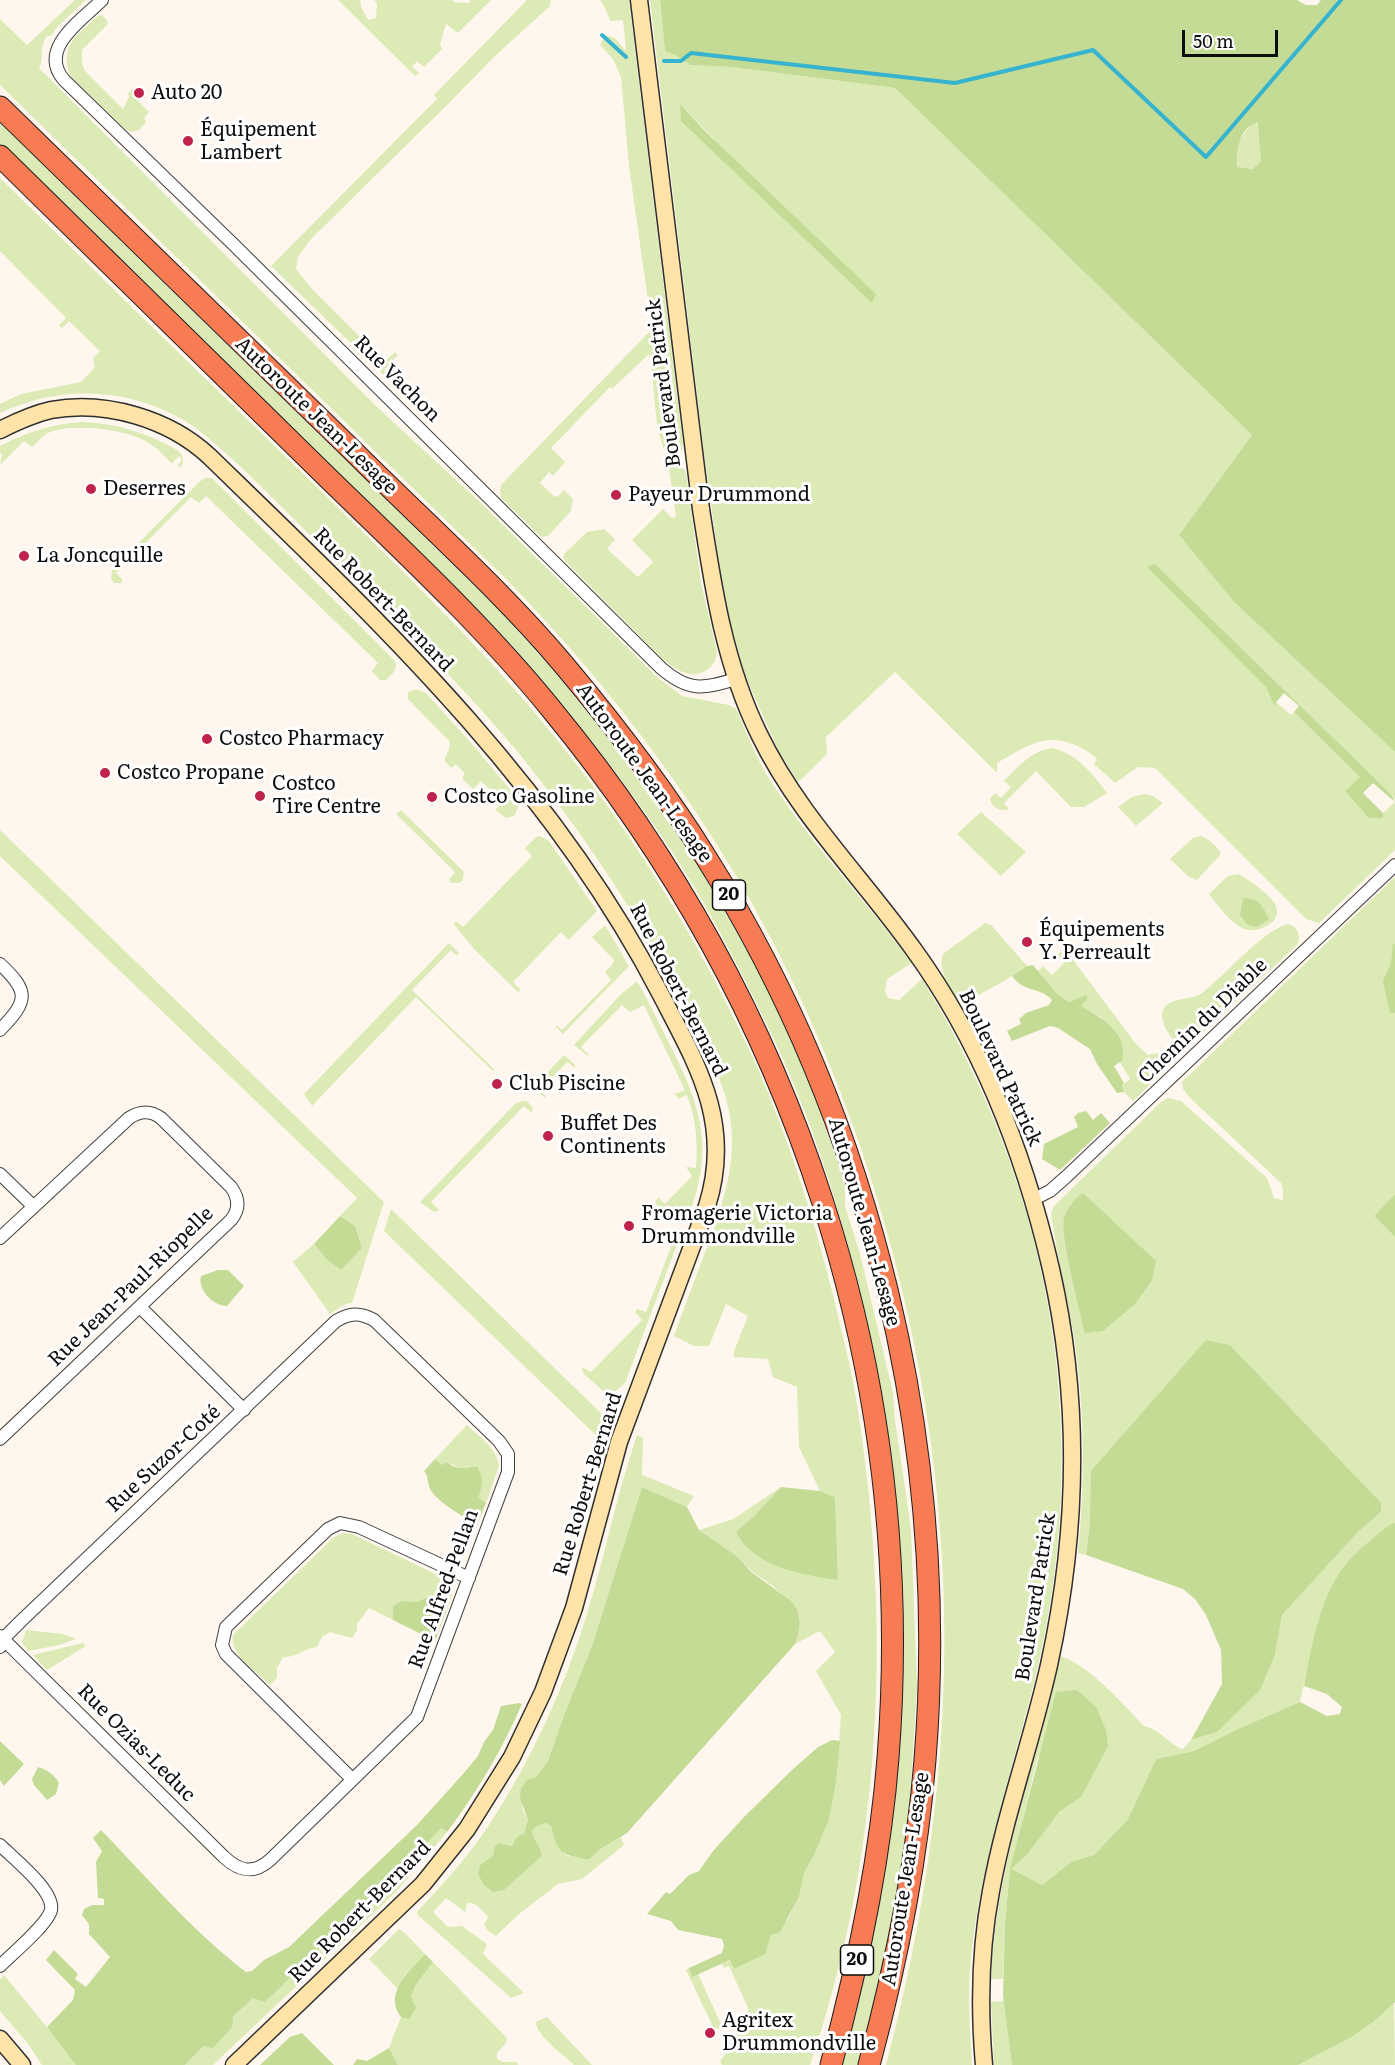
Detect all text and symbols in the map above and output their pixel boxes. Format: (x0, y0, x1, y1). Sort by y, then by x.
scale bar (1185, 18, 1281, 56)
text: 50 m (1193, 27, 1234, 54)
place label: Auto 20 (151, 81, 222, 105)
marker: Auto 20 (132, 86, 146, 100)
place label: Équipement Lambert (200, 118, 317, 165)
marker: Équipement Lambert (181, 134, 195, 148)
street label: Boulevard Patrick (642, 297, 686, 469)
street label: Rue Vachon (349, 331, 445, 427)
street label: Autoroute Jean-Lesage (230, 332, 402, 500)
place label: Deserres (103, 477, 185, 501)
marker: Deserres (84, 482, 98, 496)
place label: Payeur Drummond (628, 483, 810, 507)
marker: Payeur Drummond (609, 488, 623, 502)
street label: Rue Robert-Bernard (308, 523, 458, 677)
place label: La Joncquille (36, 544, 163, 568)
marker: La Joncquille (17, 549, 31, 563)
street label: Autoroute Jean-Lesage (571, 678, 717, 868)
place label: Costco Pharmacy (219, 727, 384, 751)
marker: Costco Pharmacy (200, 732, 214, 746)
place label: Costco Propane (117, 761, 264, 785)
marker: Costco Propane (98, 766, 112, 780)
place label: Costco Tire Centre (272, 772, 381, 819)
place label: Costco Gasoline (444, 785, 595, 809)
marker: Costco Tire Centre (253, 789, 267, 803)
marker: Costco Gasoline (425, 790, 439, 804)
road number: 20 (712, 880, 746, 910)
street label: Rue Robert-Bernard (624, 900, 732, 1080)
place label: Équipements Y. Perreault (1039, 918, 1164, 965)
marker: Équipements Y. Perreault (1020, 935, 1034, 949)
street label: Chemin du Diable (1134, 953, 1272, 1089)
street label: Boulevard Patrick (953, 986, 1047, 1150)
place label: Club Piscine (509, 1072, 625, 1096)
marker: Club Piscine (490, 1077, 504, 1091)
place label: Buffet Des Continents (560, 1112, 666, 1159)
street label: Autoroute Jean-Lesage (823, 1115, 905, 1329)
marker: Buffet Des Continents (541, 1129, 555, 1143)
street label: Rue Jean-Paul-Riopelle (44, 1202, 218, 1372)
place label: Fromagerie Victoria Drummondville (641, 1202, 833, 1249)
marker: Fromagerie Victoria Drummondville (622, 1219, 636, 1233)
street label: Rue Robert-Bernard (549, 1389, 627, 1579)
street label: Rue Suzor-Coté (102, 1400, 226, 1518)
street label: Rue Alfred-Pellan (404, 1506, 484, 1672)
street label: Boulevard Patrick (1011, 1511, 1061, 1683)
street label: Rue Ozias-Leduc (72, 1679, 200, 1807)
street label: Autoroute Jean-Lesage (877, 1770, 935, 1988)
street label: Rue Robert-Bernard (284, 1836, 436, 1988)
road number: 20 (840, 1945, 874, 1975)
place label: Agritex Drummondville (722, 2009, 876, 2056)
marker: Agritex Drummondville (703, 2026, 717, 2040)

